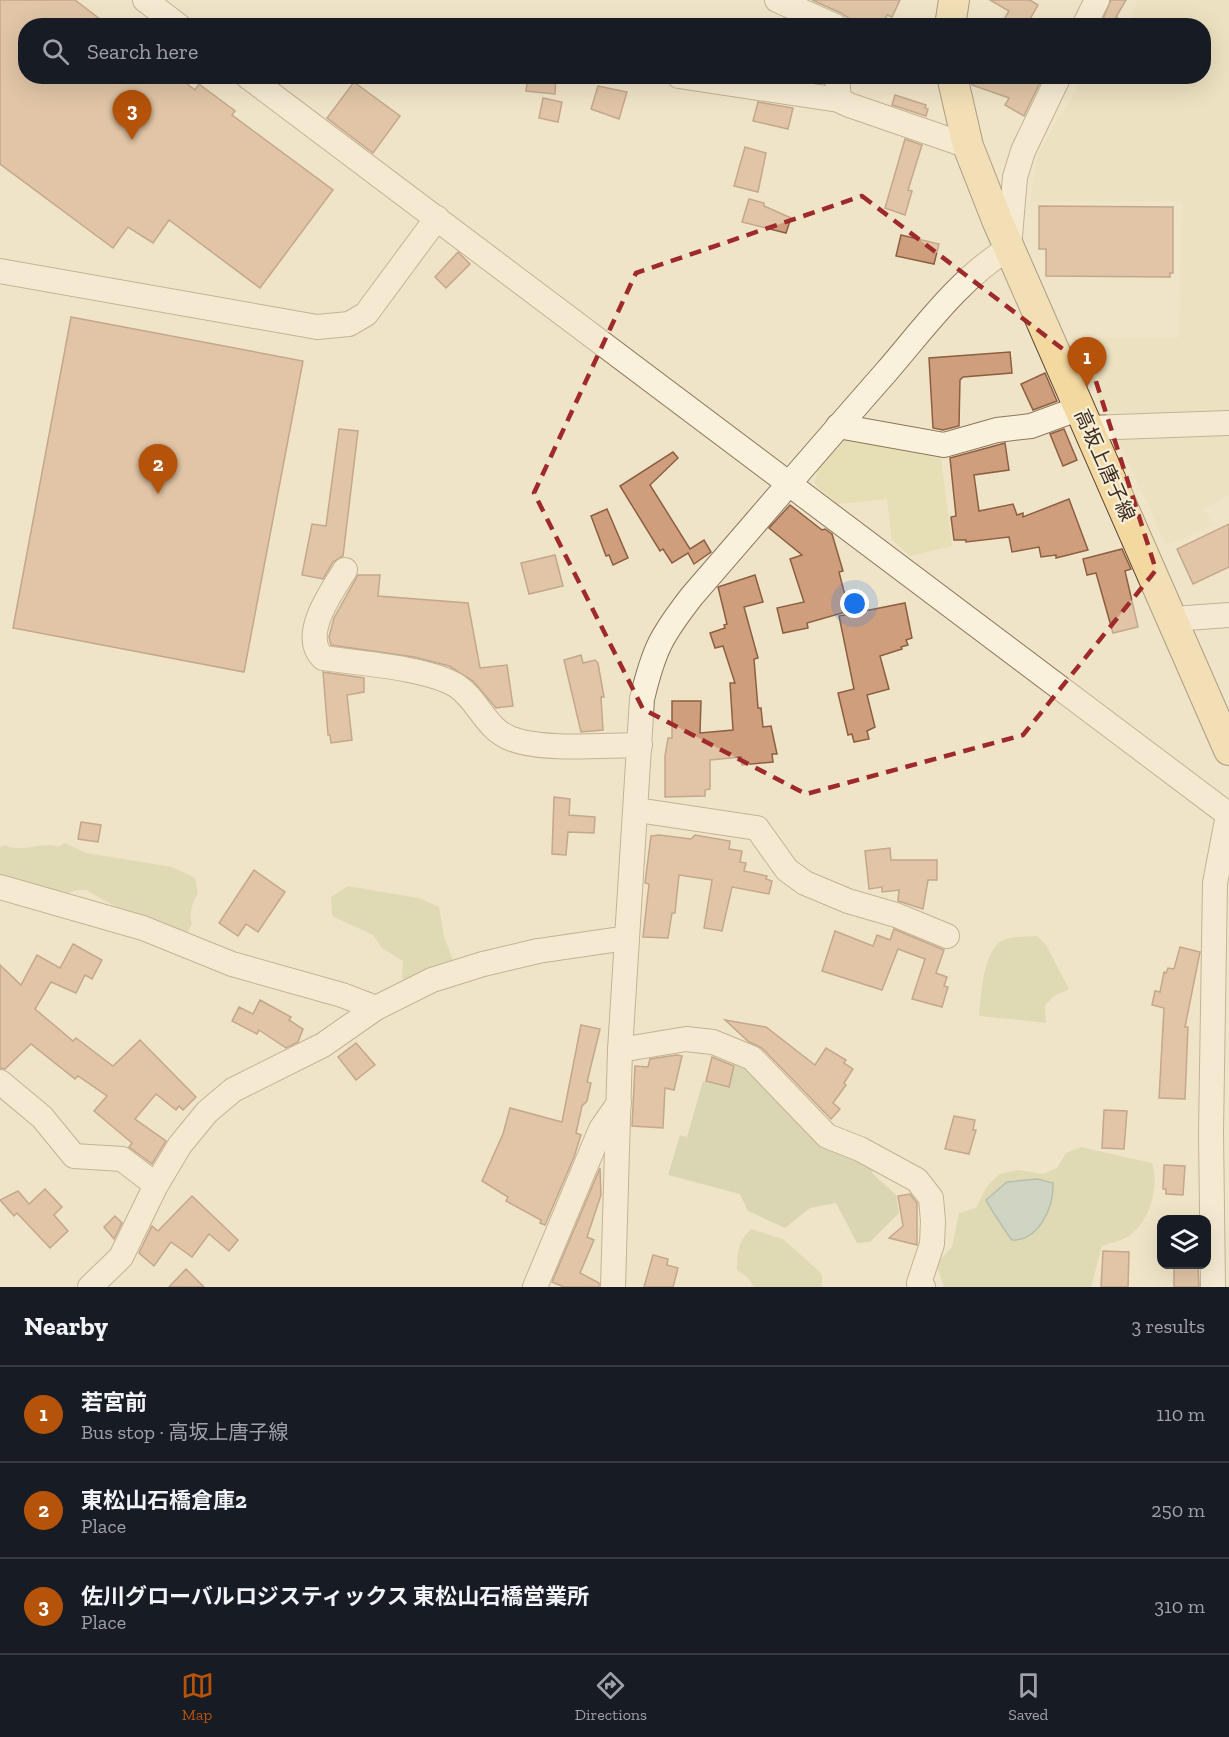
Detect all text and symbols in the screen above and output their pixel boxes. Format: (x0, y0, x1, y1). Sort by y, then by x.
search box (18, 18, 1211, 84)
icon: search (39, 35, 72, 68)
text: Search here (87, 38, 198, 65)
pin: 3 (112, 90, 152, 140)
pin: 1 (1068, 338, 1106, 387)
street label: 高坂上唐子線 (1070, 405, 1140, 525)
pin: 2 (138, 444, 178, 494)
your location (840, 589, 869, 618)
map controls (1157, 1215, 1211, 1269)
button: layers (1157, 1215, 1211, 1269)
text: Nearby (24, 1310, 108, 1342)
text: 3 results (1131, 1314, 1205, 1338)
text: 若宮前 (81, 1389, 147, 1416)
text: 1 (39, 1402, 48, 1426)
text: 110 m (1156, 1402, 1205, 1426)
text: Bus stop · 高坂上唐子線 (81, 1420, 289, 1444)
text: 東松山石橋倉庫2 (81, 1487, 247, 1514)
text: 2 (38, 1498, 49, 1522)
text: 250 m (1151, 1498, 1205, 1522)
text: Place (81, 1514, 126, 1538)
text: 佐川グローバルロジスティックス 東松山石橋営業所 (81, 1583, 589, 1610)
text: 3 (38, 1594, 49, 1618)
text: 310 m (1154, 1594, 1205, 1618)
text: Place (81, 1610, 126, 1634)
tab: Map (181, 1669, 214, 1724)
tab: Directions (575, 1669, 647, 1724)
tab: Saved (1008, 1669, 1048, 1724)

